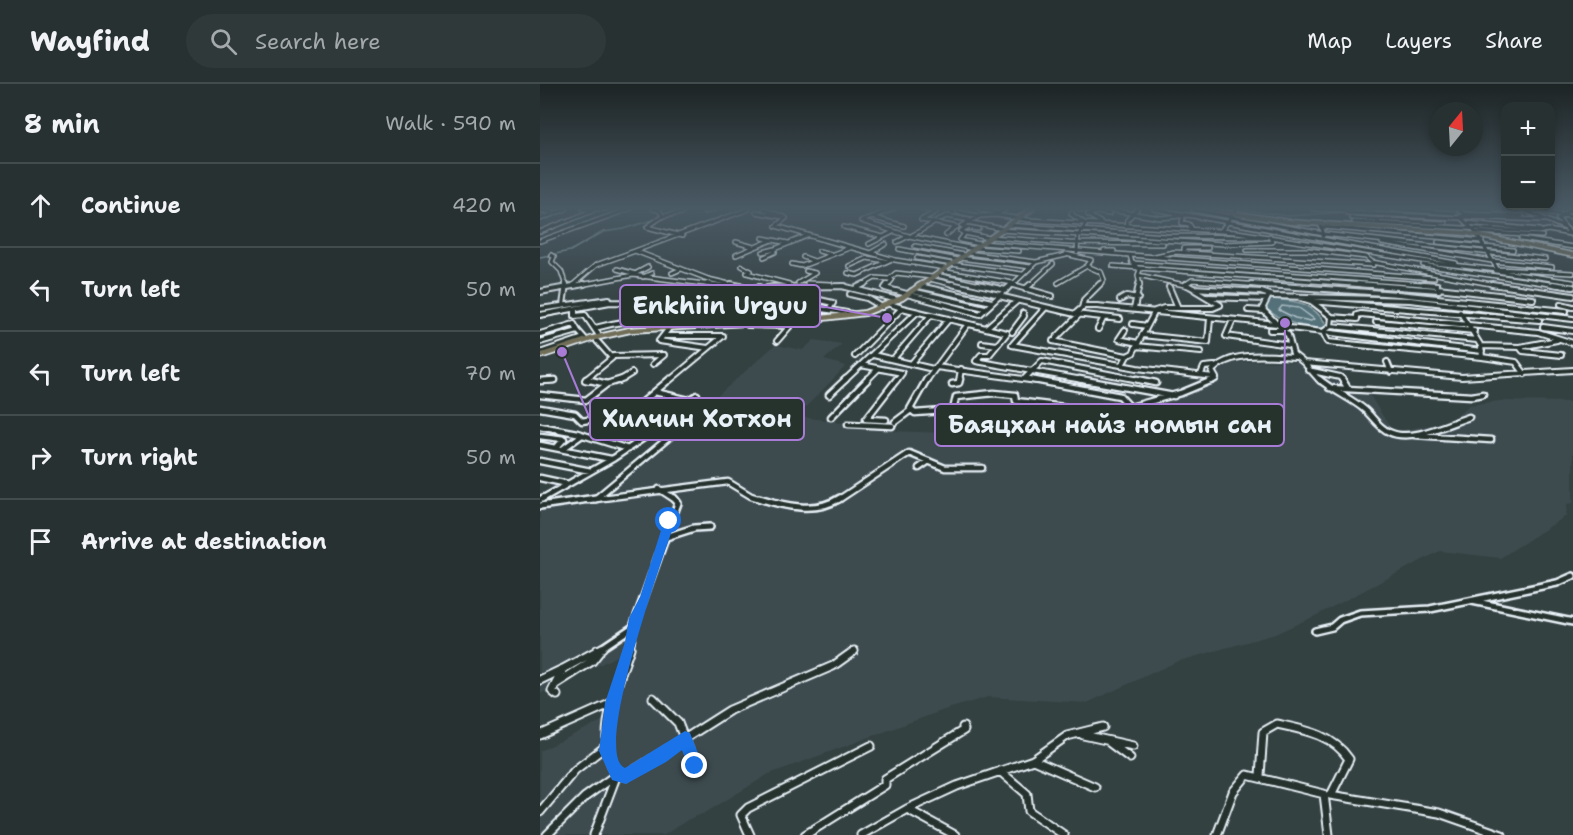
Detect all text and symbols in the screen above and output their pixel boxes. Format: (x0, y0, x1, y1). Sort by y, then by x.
search box (186, 14, 606, 68)
text: Wayfind (30, 22, 150, 60)
icon: search (207, 25, 240, 58)
text: Search here (255, 27, 381, 56)
text: Map (1307, 27, 1352, 55)
text: Layers (1385, 27, 1452, 55)
text: Share (1485, 27, 1543, 55)
north arrow (1429, 102, 1483, 156)
map controls (1501, 102, 1555, 210)
button: + (1501, 102, 1555, 156)
text: 8 min (24, 106, 100, 141)
text: Walk · 590 m (385, 110, 516, 136)
button: − (1501, 156, 1555, 210)
icon: ahead (24, 189, 57, 222)
text: Continue (81, 191, 181, 220)
text: 420 m (452, 192, 516, 218)
icon: left (24, 273, 57, 306)
text: Turn left (81, 275, 180, 304)
text: 50 m (466, 276, 516, 302)
callout: Enkhiin Urguu (620, 285, 820, 327)
text: Enkhiin Urguu (632, 290, 808, 322)
icon: left (24, 357, 57, 390)
text: Turn left (81, 359, 180, 388)
text: 70 m (464, 360, 516, 386)
callout: Хилчин Хотхон (590, 398, 804, 440)
text: Хилчин Хотхон (602, 403, 792, 435)
callout: Баяцхан найз номын сан (935, 404, 1284, 446)
text: Баяцхан найз номын сан (948, 409, 1272, 441)
icon: right (24, 441, 57, 474)
text: Turn right (81, 443, 198, 472)
text: 50 m (466, 444, 516, 470)
route start (655, 507, 681, 533)
icon: arrive (24, 525, 57, 558)
text: Arrive at destination (81, 527, 327, 556)
route end (681, 752, 707, 778)

